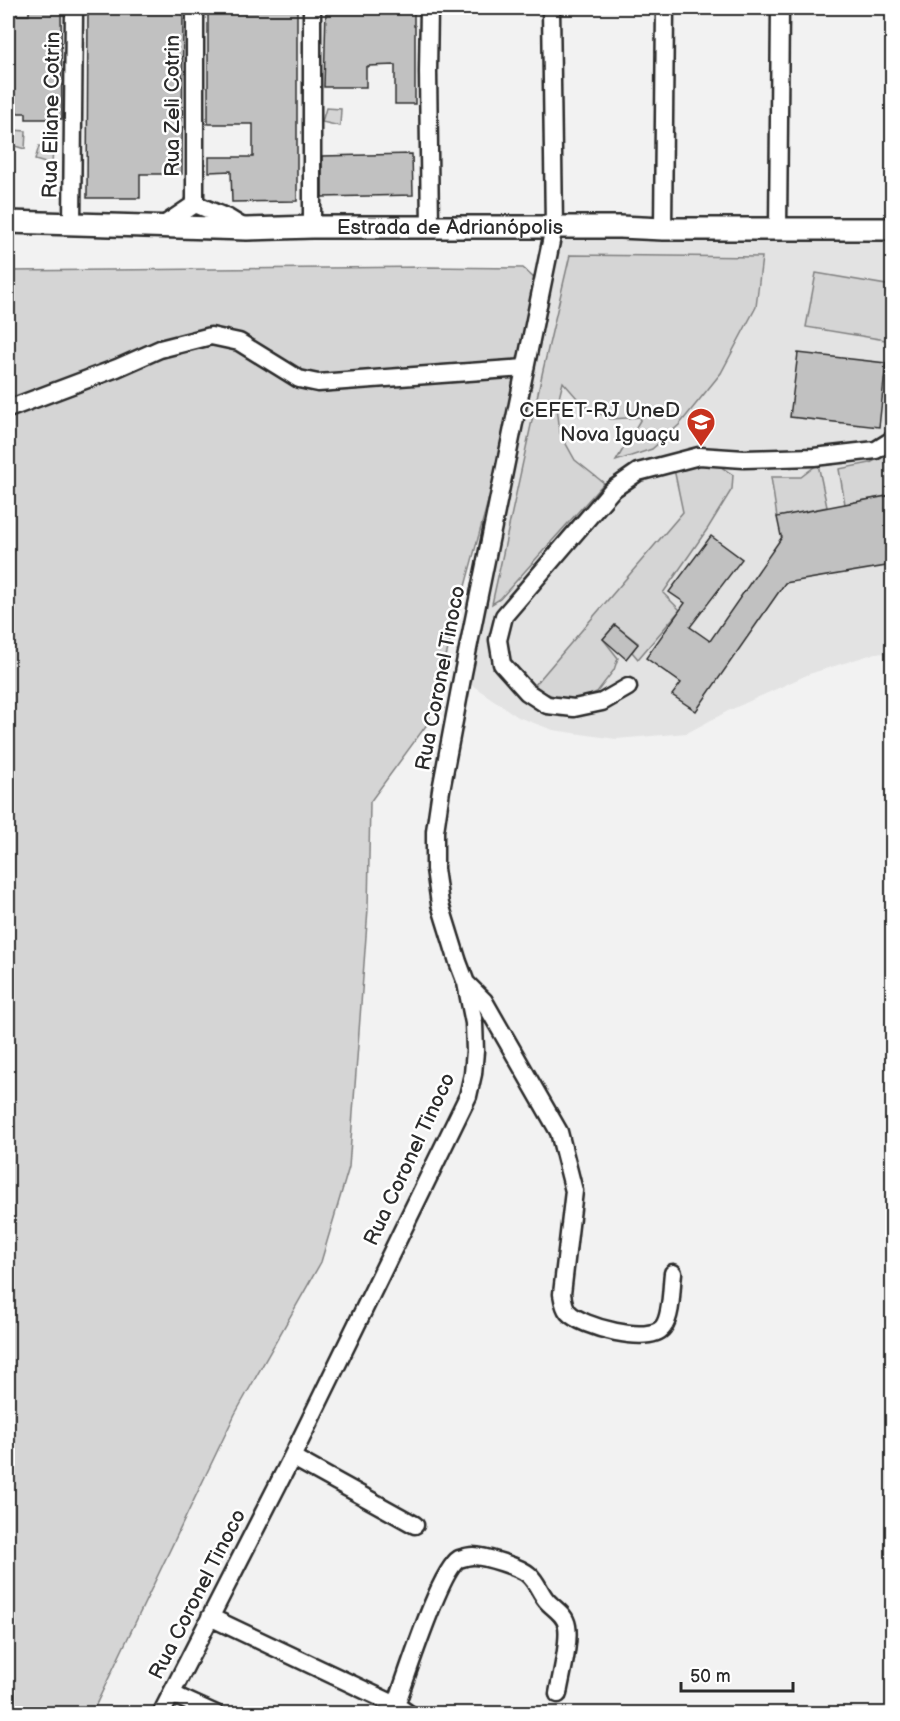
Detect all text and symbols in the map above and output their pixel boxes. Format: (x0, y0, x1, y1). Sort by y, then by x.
street label: Rua Eliane Cotrin (38, 31, 65, 199)
street label: Rua Zeli Cotrin (160, 35, 185, 177)
street label: Estrada de Adrianópolis (337, 215, 563, 240)
place label: CEFET-RJ UneD Nova Iguaçu (519, 398, 680, 447)
school or university icon: CEFET-RJ UneD Nova Iguaçu (685, 406, 717, 448)
street label: Rua Coronel Tinoco (410, 583, 471, 773)
street label: Rua Coronel Tinoco (358, 1069, 460, 1250)
street label: Rua Coronel Tinoco (144, 1505, 251, 1684)
scale bar (681, 1655, 794, 1693)
text: 50 m (690, 1666, 731, 1687)

